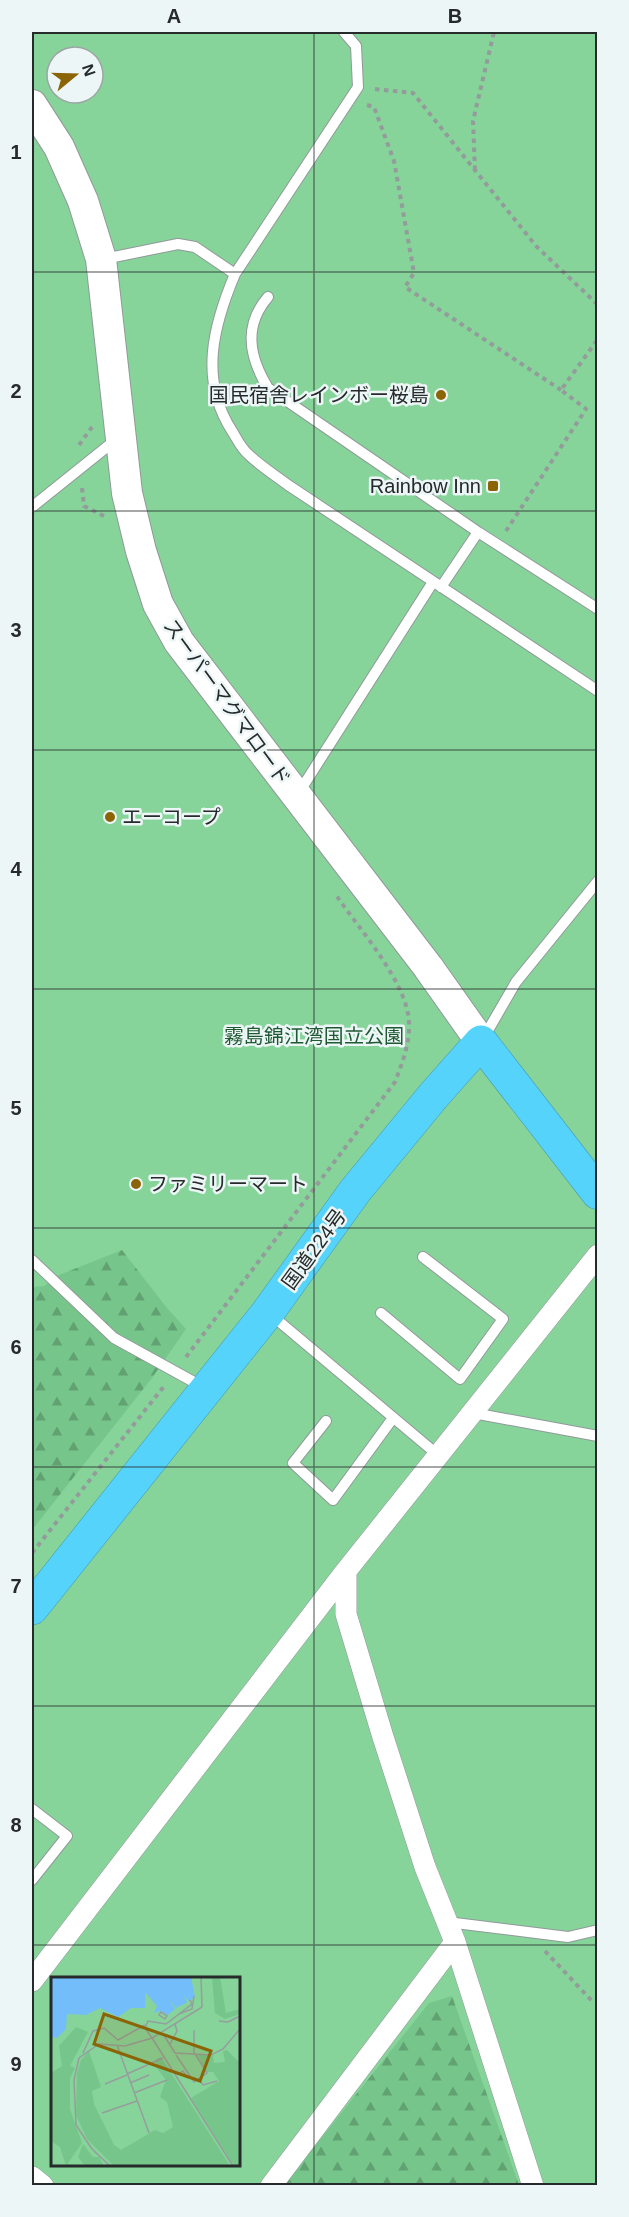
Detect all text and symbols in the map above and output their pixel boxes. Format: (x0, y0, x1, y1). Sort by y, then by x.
text: A (167, 5, 181, 27)
text: B (448, 5, 462, 27)
north arrow (45, 45, 105, 105)
text: N (79, 62, 99, 79)
text: 1 (10, 141, 22, 163)
text: 2 (10, 380, 22, 402)
place label: 国民宿舎レインボー桜島 (209, 384, 429, 406)
marker: 国民宿舎レインボー桜島 (434, 388, 448, 402)
place label: Rainbow Inn (370, 475, 481, 497)
marker: Rainbow Inn (486, 479, 500, 493)
street label: スーパーマグマロード (159, 615, 295, 789)
text: 3 (10, 619, 22, 641)
place label: エーコープ (122, 806, 221, 828)
marker: エーコープ (103, 810, 117, 824)
text: 4 (10, 858, 22, 880)
park label: 霧島錦江湾国立公園 (224, 1025, 404, 1047)
text: 5 (10, 1097, 22, 1119)
place label: ファミリーマート (148, 1173, 308, 1195)
marker: ファミリーマート (129, 1177, 143, 1191)
street label: 国道224号 (278, 1205, 350, 1293)
text: 6 (10, 1336, 22, 1358)
text: 7 (10, 1575, 22, 1597)
text: 8 (10, 1814, 22, 1836)
inset map (51, 1977, 240, 2166)
text: 9 (10, 2053, 22, 2075)

